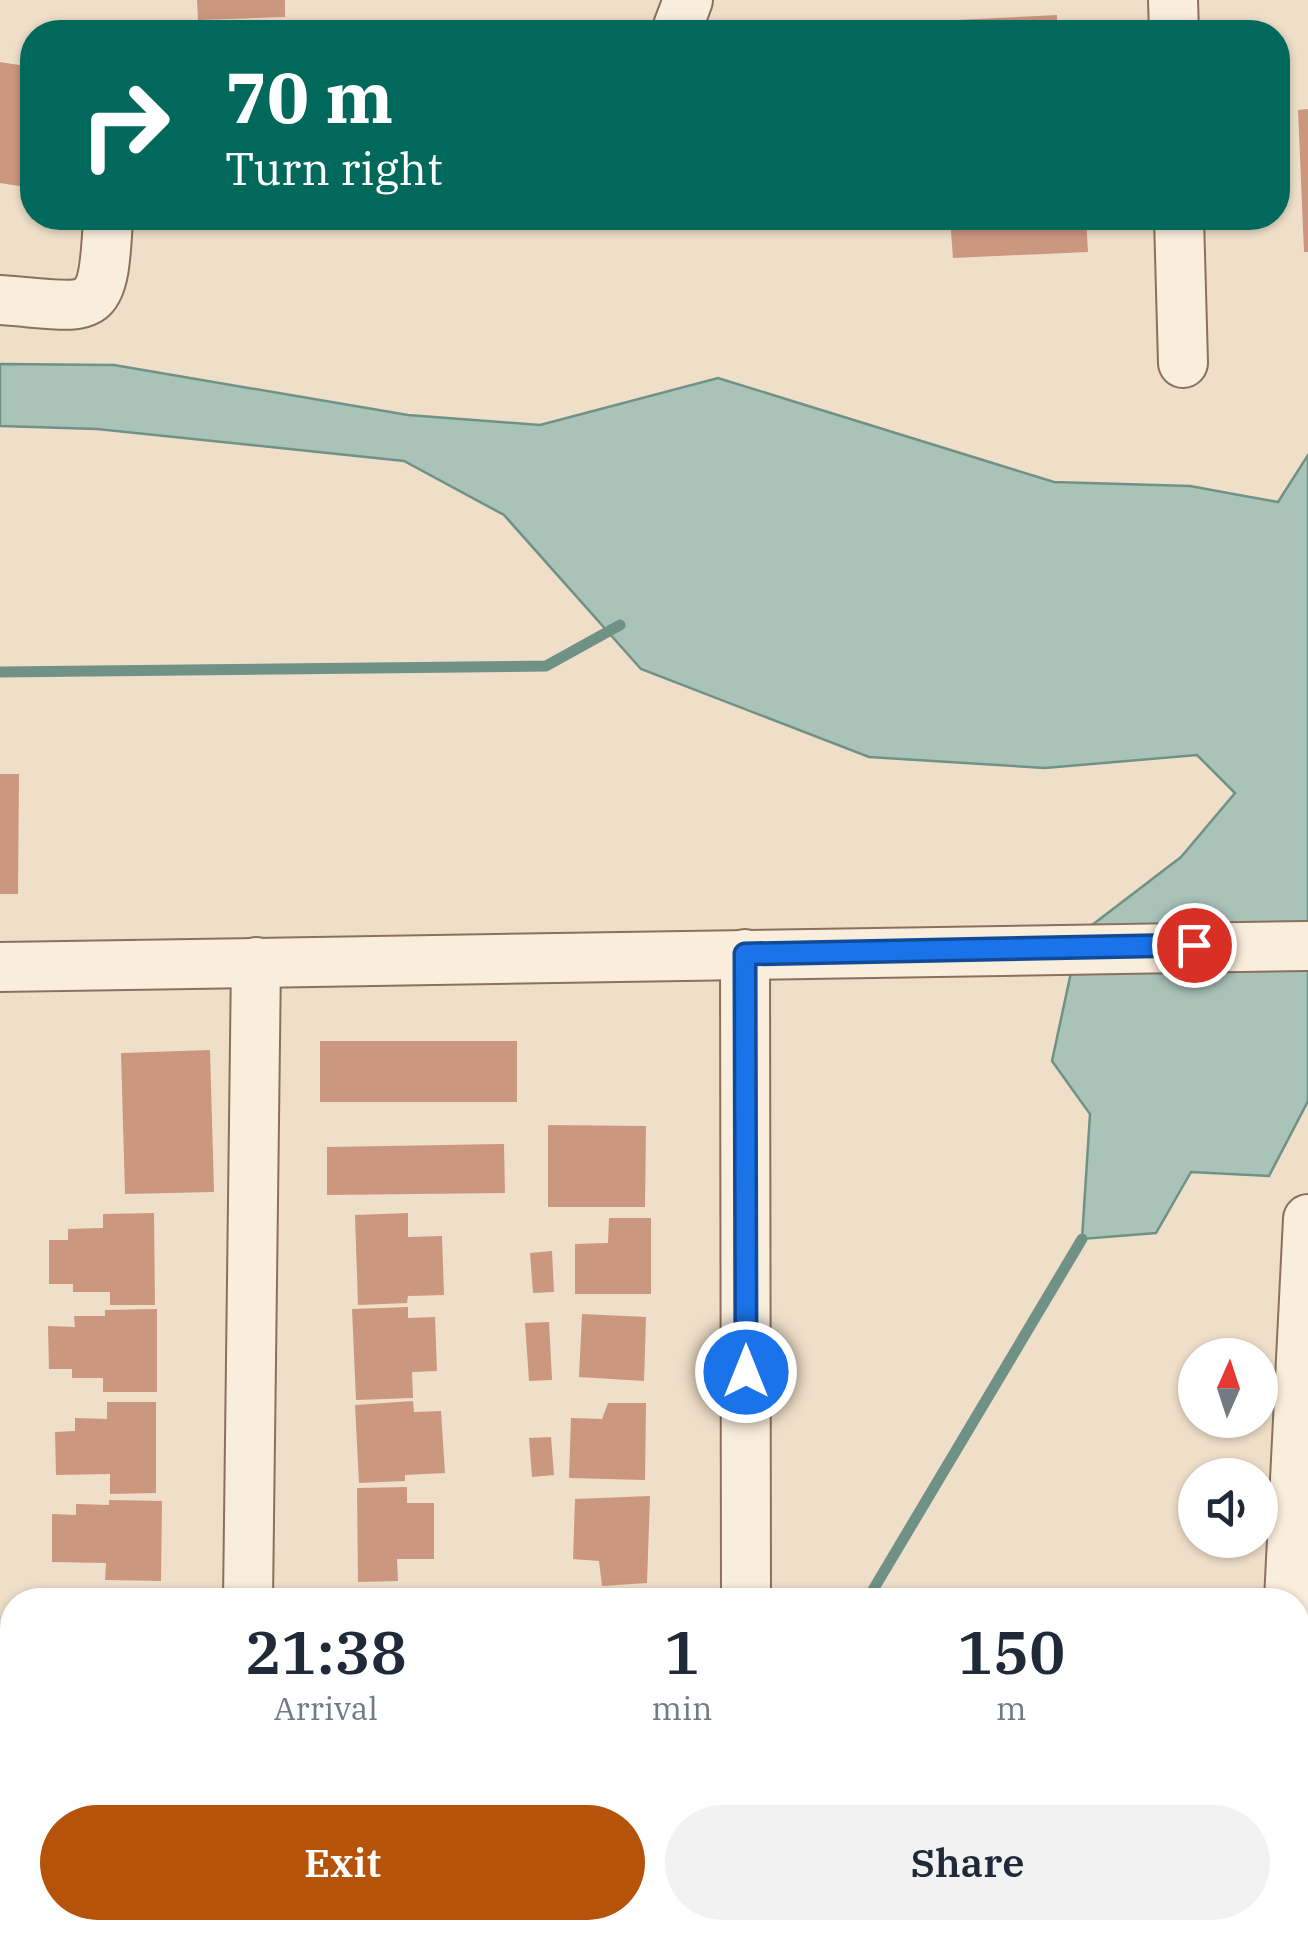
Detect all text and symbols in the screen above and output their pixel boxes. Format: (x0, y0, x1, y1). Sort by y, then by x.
text: 70 m (225, 51, 393, 142)
icon: right (60, 60, 190, 190)
text: Turn right (225, 139, 443, 197)
pin (1152, 903, 1237, 988)
icon: arrive (1167, 918, 1222, 973)
position arrow (694, 1320, 798, 1424)
north arrow (1178, 1338, 1278, 1438)
map controls (1178, 1338, 1278, 1558)
button: sound (1178, 1458, 1278, 1558)
text: 21:38 (245, 1612, 407, 1691)
text: 1 (664, 1612, 700, 1691)
text: 150 (957, 1612, 1065, 1691)
text: Arrival (274, 1687, 378, 1729)
text: min (651, 1687, 712, 1729)
text: m (996, 1687, 1026, 1729)
button: Exit (40, 1805, 645, 1920)
button: Share (665, 1805, 1270, 1920)

